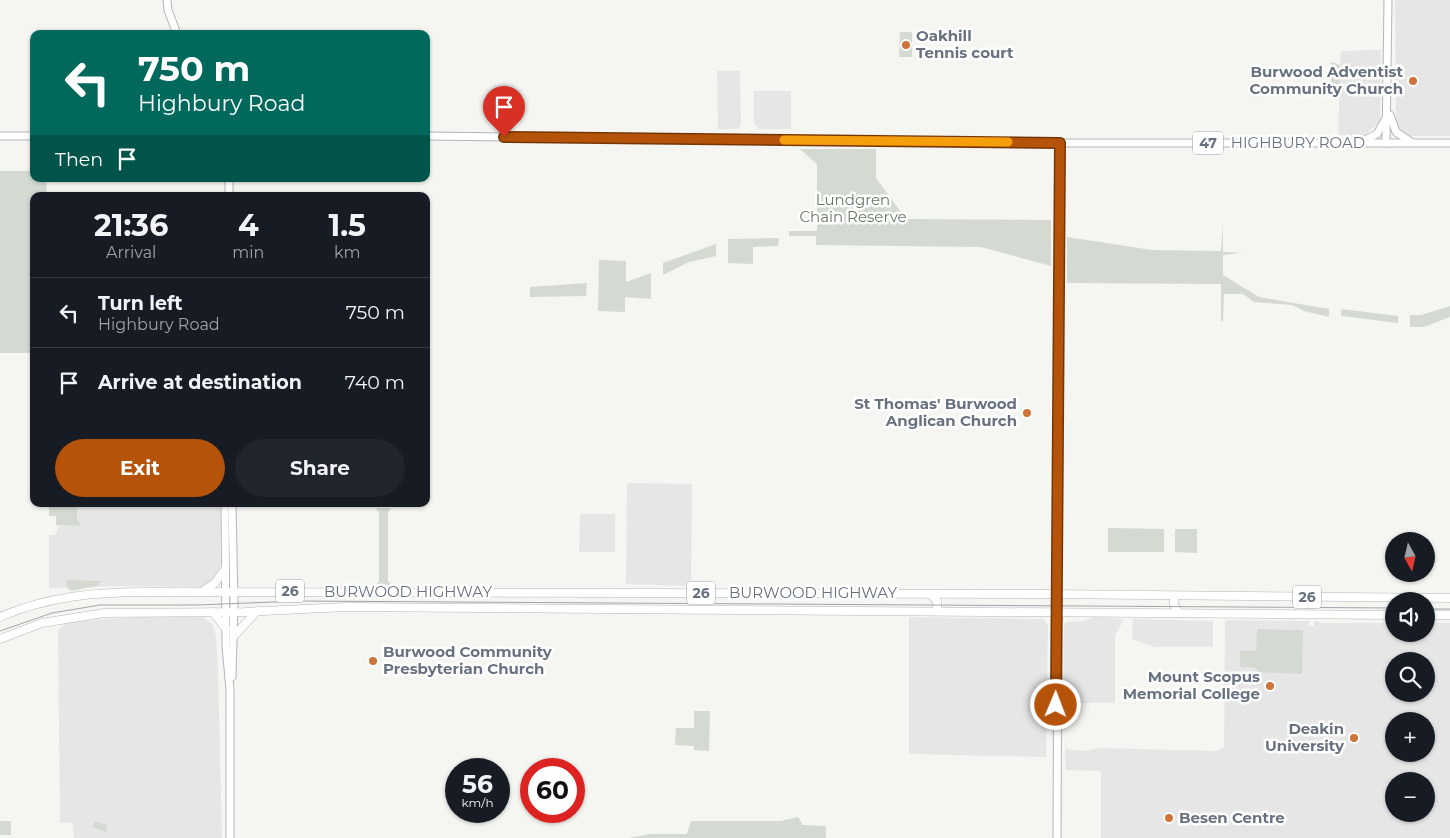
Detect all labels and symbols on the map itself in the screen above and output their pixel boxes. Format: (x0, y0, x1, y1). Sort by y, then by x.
place label: Oakhill Tennis court (916, 26, 1014, 62)
marker: Oakhill Tennis court (900, 39, 912, 51)
place label: Burwood Adventist Community Church (1250, 62, 1403, 98)
marker: Burwood Adventist Community Church (1407, 75, 1419, 87)
pin (483, 86, 525, 137)
road number: 47 (1193, 132, 1223, 154)
street label: HIGHBURY ROAD (1231, 133, 1365, 152)
park label: Lundgren Chain Reserve (799, 190, 907, 226)
place label: St Thomas' Burwood Anglican Church (854, 394, 1017, 430)
marker: St Thomas' Burwood Anglican Church (1021, 407, 1033, 419)
north arrow (1385, 532, 1435, 582)
road number: 26 (276, 580, 304, 602)
street label: BURWOOD HIGHWAY (324, 582, 492, 601)
road number: 26 (687, 582, 715, 604)
street label: BURWOOD HIGHWAY (729, 583, 897, 602)
road number: 26 (1293, 586, 1321, 608)
place label: Burwood Community Presbyterian Church (383, 642, 553, 678)
marker: Burwood Community Presbyterian Church (367, 655, 379, 667)
place label: Mount Scopus Memorial College (1123, 667, 1260, 703)
position arrow (1029, 678, 1081, 730)
marker: Mount Scopus Memorial College (1264, 680, 1276, 692)
place label: Deakin University (1265, 719, 1345, 755)
marker: Deakin University (1348, 732, 1360, 744)
speed limit sign: 60 (520, 758, 585, 823)
place label: Besen Centre (1179, 808, 1285, 827)
marker: Besen Centre (1163, 812, 1175, 824)

